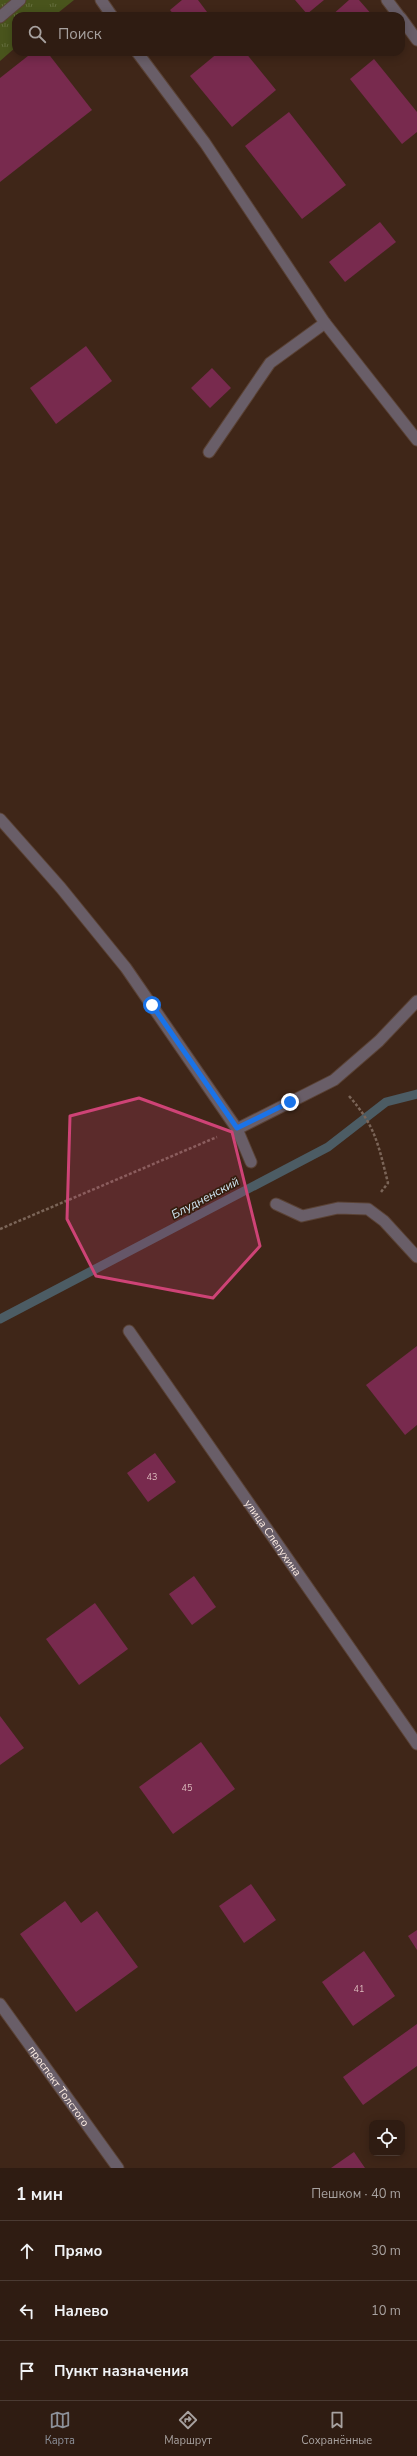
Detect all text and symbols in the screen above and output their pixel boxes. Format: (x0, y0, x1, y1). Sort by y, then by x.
search box (12, 12, 405, 56)
icon: search (26, 23, 48, 45)
text: Поиск (58, 24, 102, 44)
route start (143, 996, 161, 1014)
route end (281, 1093, 299, 1111)
water label: Блудненский (168, 1173, 242, 1223)
house number: 43 (147, 1471, 157, 1483)
street label: улица Слепухина (241, 1497, 305, 1579)
house number: 45 (182, 1782, 192, 1794)
house number: 41 (354, 1983, 364, 1995)
street label: проспект Толстого (24, 2043, 93, 2130)
map controls (369, 2120, 405, 2156)
button: locate (369, 2120, 405, 2156)
text: 1 мин (16, 2183, 63, 2206)
text: Пешком · 40 m (311, 2185, 401, 2203)
icon: ahead (16, 2240, 38, 2262)
text: Прямо (54, 2241, 102, 2261)
text: 30 m (371, 2242, 401, 2260)
icon: left (16, 2300, 38, 2322)
text: Налево (54, 2301, 109, 2321)
text: 10 m (371, 2302, 401, 2320)
icon: arrive (16, 2360, 38, 2382)
text: Пункт назначения (54, 2361, 189, 2381)
tab: Карта (45, 2409, 75, 2448)
tab: Маршрут (164, 2409, 212, 2448)
tab: Сохранённые (301, 2409, 372, 2448)

